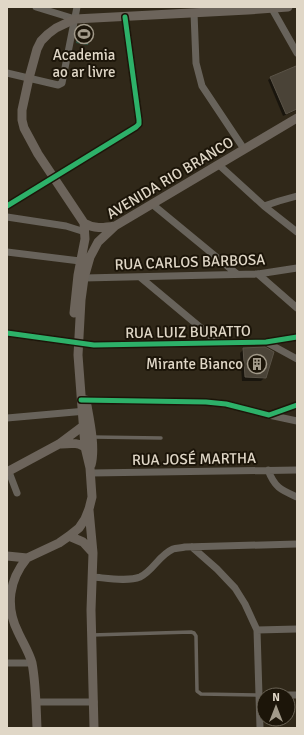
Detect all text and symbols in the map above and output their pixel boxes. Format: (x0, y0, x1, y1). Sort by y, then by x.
sports icon: Academia ao ar livre (73, 23, 95, 45)
place label: Academia ao ar livre (53, 46, 115, 81)
street label: AVENIDA RIO BRANCO (103, 133, 237, 223)
street label: RUA CARLOS BARBOSA (114, 250, 266, 274)
street label: RUA LUIZ BURATTO (125, 322, 251, 342)
building icon: Mirante Bianco (246, 353, 268, 375)
place label: Mirante Bianco (146, 355, 243, 373)
street label: RUA JOSÉ MARTHA (132, 448, 256, 469)
north arrow (256, 687, 296, 727)
text: N (272, 691, 280, 704)

